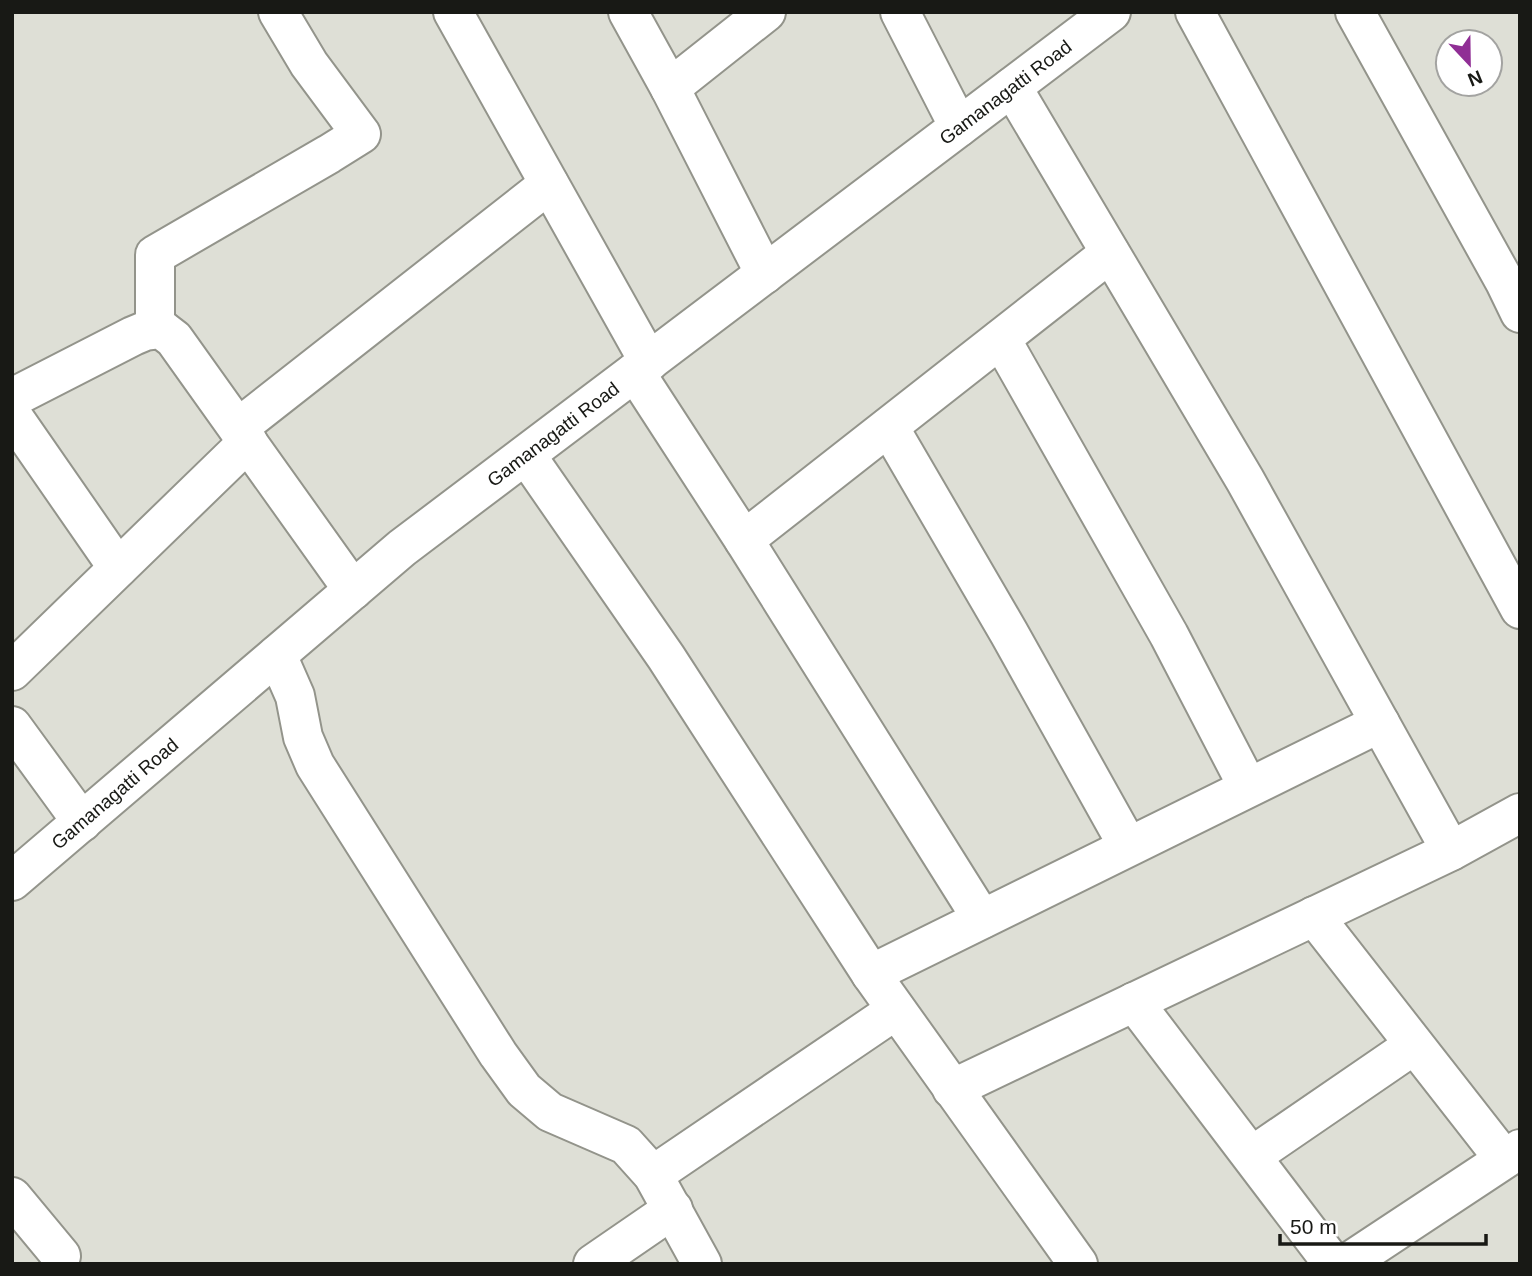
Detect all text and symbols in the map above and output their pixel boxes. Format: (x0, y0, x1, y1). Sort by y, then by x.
north arrow (1434, 28, 1504, 98)
street label: Gamanagatti Road (936, 36, 1076, 149)
text: N (1465, 66, 1485, 91)
street label: Gamanagatti Road (483, 378, 623, 491)
street label: Gamanagatti Road (47, 734, 183, 854)
scale bar (1280, 1202, 1486, 1246)
text: 50 m (1290, 1215, 1337, 1238)

